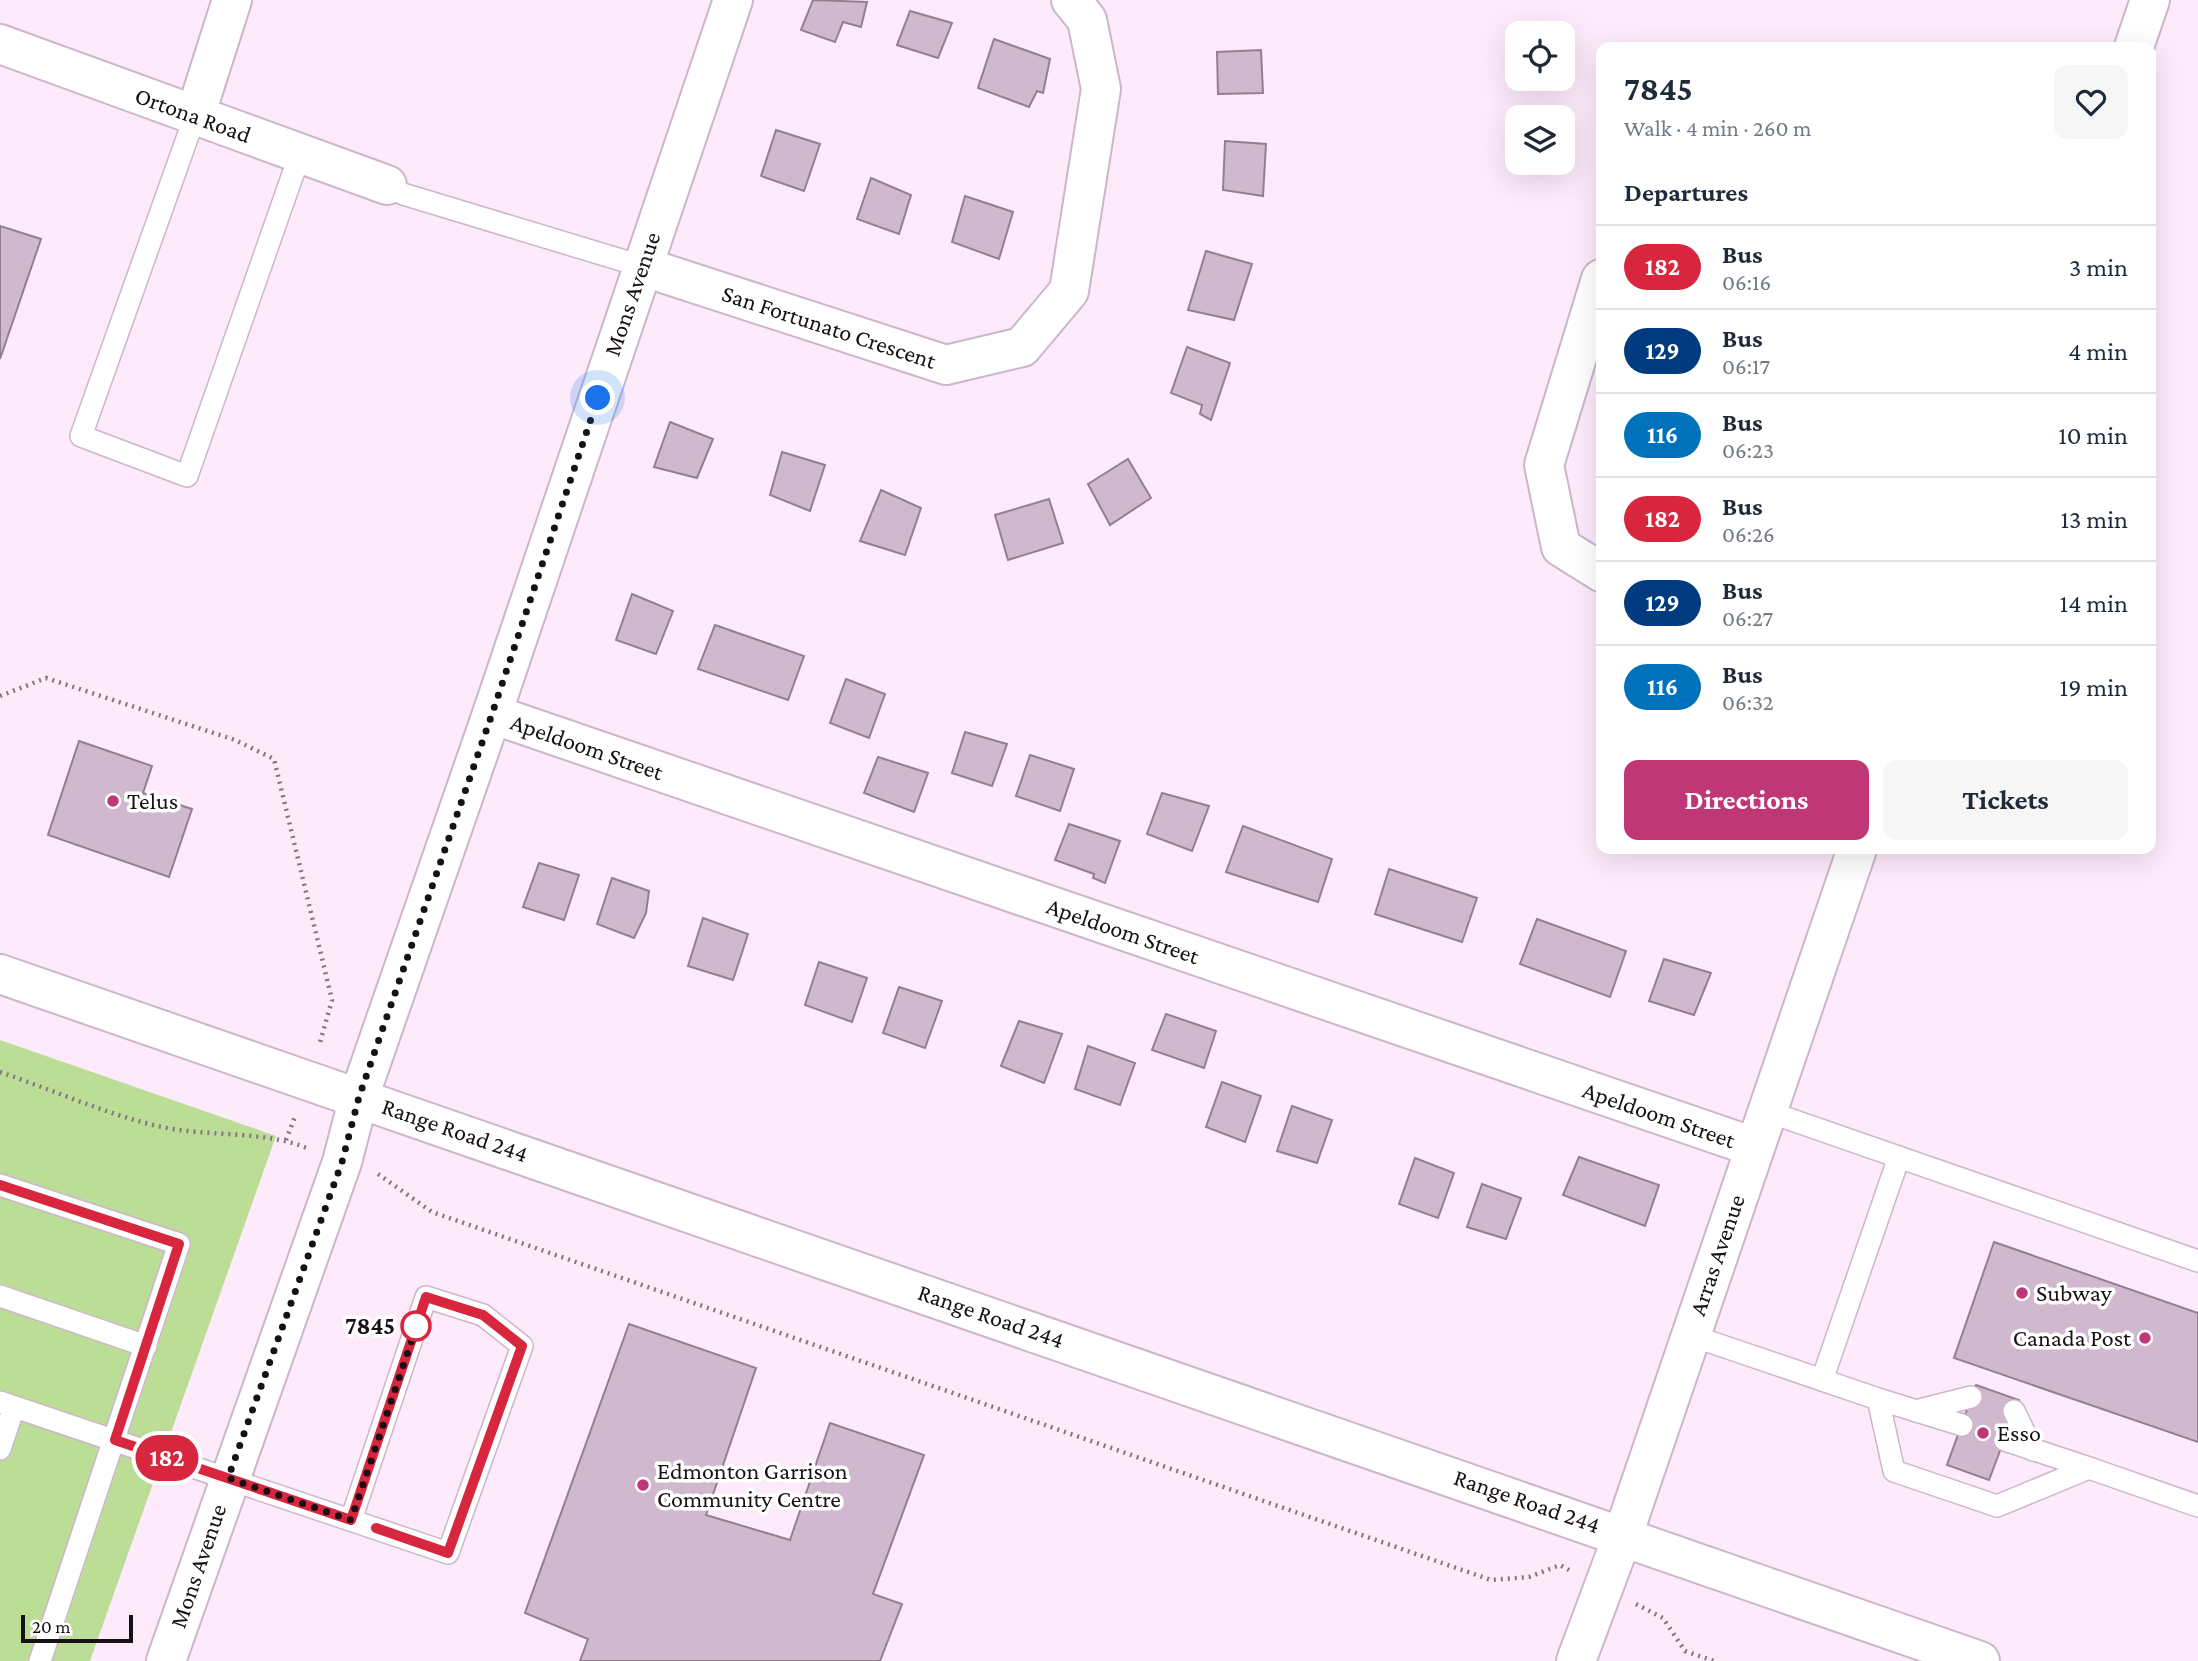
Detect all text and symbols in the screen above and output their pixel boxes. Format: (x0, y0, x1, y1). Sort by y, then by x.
map controls (1505, 21, 1575, 175)
button: locate (1505, 21, 1575, 91)
button: heart (2054, 65, 2128, 139)
text: 7845 (1624, 70, 1693, 107)
street label: Ortona Road (131, 81, 255, 148)
button: layers (1505, 105, 1575, 175)
text: Walk · 4 min · 260 m (1624, 115, 1811, 141)
text: Departures (1624, 178, 1748, 207)
street label: Mons Avenue (598, 228, 665, 359)
text: Bus (1722, 240, 1763, 269)
text: 182 (1645, 253, 1680, 280)
text: 3 min (2069, 253, 2128, 282)
text: 06:16 (1722, 269, 1771, 295)
street label: San Fortunato Crescent (719, 279, 941, 374)
text: Bus (1722, 324, 1763, 353)
text: 129 (1645, 337, 1680, 364)
text: 4 min (2068, 337, 2128, 366)
text: 06:17 (1722, 353, 1770, 379)
your location (580, 380, 615, 415)
text: Bus (1722, 408, 1763, 437)
text: 116 (1647, 421, 1678, 448)
text: 10 min (2058, 421, 2128, 450)
text: 06:23 (1722, 437, 1774, 463)
text: Bus (1722, 492, 1763, 521)
text: 182 (1645, 505, 1680, 532)
text: 13 min (2060, 505, 2128, 534)
text: 06:26 (1722, 521, 1775, 547)
text: Bus (1722, 576, 1763, 605)
text: 129 (1645, 589, 1680, 616)
text: 14 min (2060, 589, 2128, 618)
text: 06:27 (1722, 605, 1773, 631)
text: Bus (1722, 660, 1763, 689)
text: 116 (1647, 673, 1678, 700)
text: 19 min (2060, 673, 2128, 702)
text: 06:32 (1722, 689, 1774, 715)
street label: Apeldoom Street (507, 708, 668, 786)
button: Directions (1624, 760, 1869, 840)
button: Tickets (1883, 760, 2128, 840)
place label: Telus (127, 787, 178, 814)
marker: Telus (105, 793, 121, 809)
street label: Apeldoom Street (1043, 892, 1204, 970)
street label: Apeldoom Street (1579, 1076, 1740, 1154)
street label: Range Road 244 (379, 1092, 532, 1167)
street label: Arras Avenue (1683, 1191, 1750, 1319)
street label: Range Road 244 (915, 1278, 1068, 1353)
place label: Subway (2036, 1279, 2113, 1306)
marker: Subway (2014, 1285, 2030, 1301)
marker: 7845 (401, 1311, 431, 1341)
place label: 7845 (345, 1312, 395, 1339)
place label: Canada Post (2013, 1324, 2132, 1351)
marker: Canada Post (2137, 1330, 2153, 1346)
place label: Esso (1997, 1419, 2041, 1446)
marker: Esso (1975, 1425, 1991, 1441)
line badge: 182 (127, 1435, 207, 1481)
text: 182 (149, 1444, 185, 1471)
place label: Edmonton Garrison Community Centre (657, 1457, 848, 1512)
street label: Range Road 244 (1451, 1463, 1604, 1538)
marker: Edmonton Garrison Community Centre (635, 1477, 651, 1493)
street label: Mons Avenue (164, 1500, 231, 1631)
scale bar (21, 1612, 133, 1644)
text: 20 m (32, 1616, 71, 1637)

